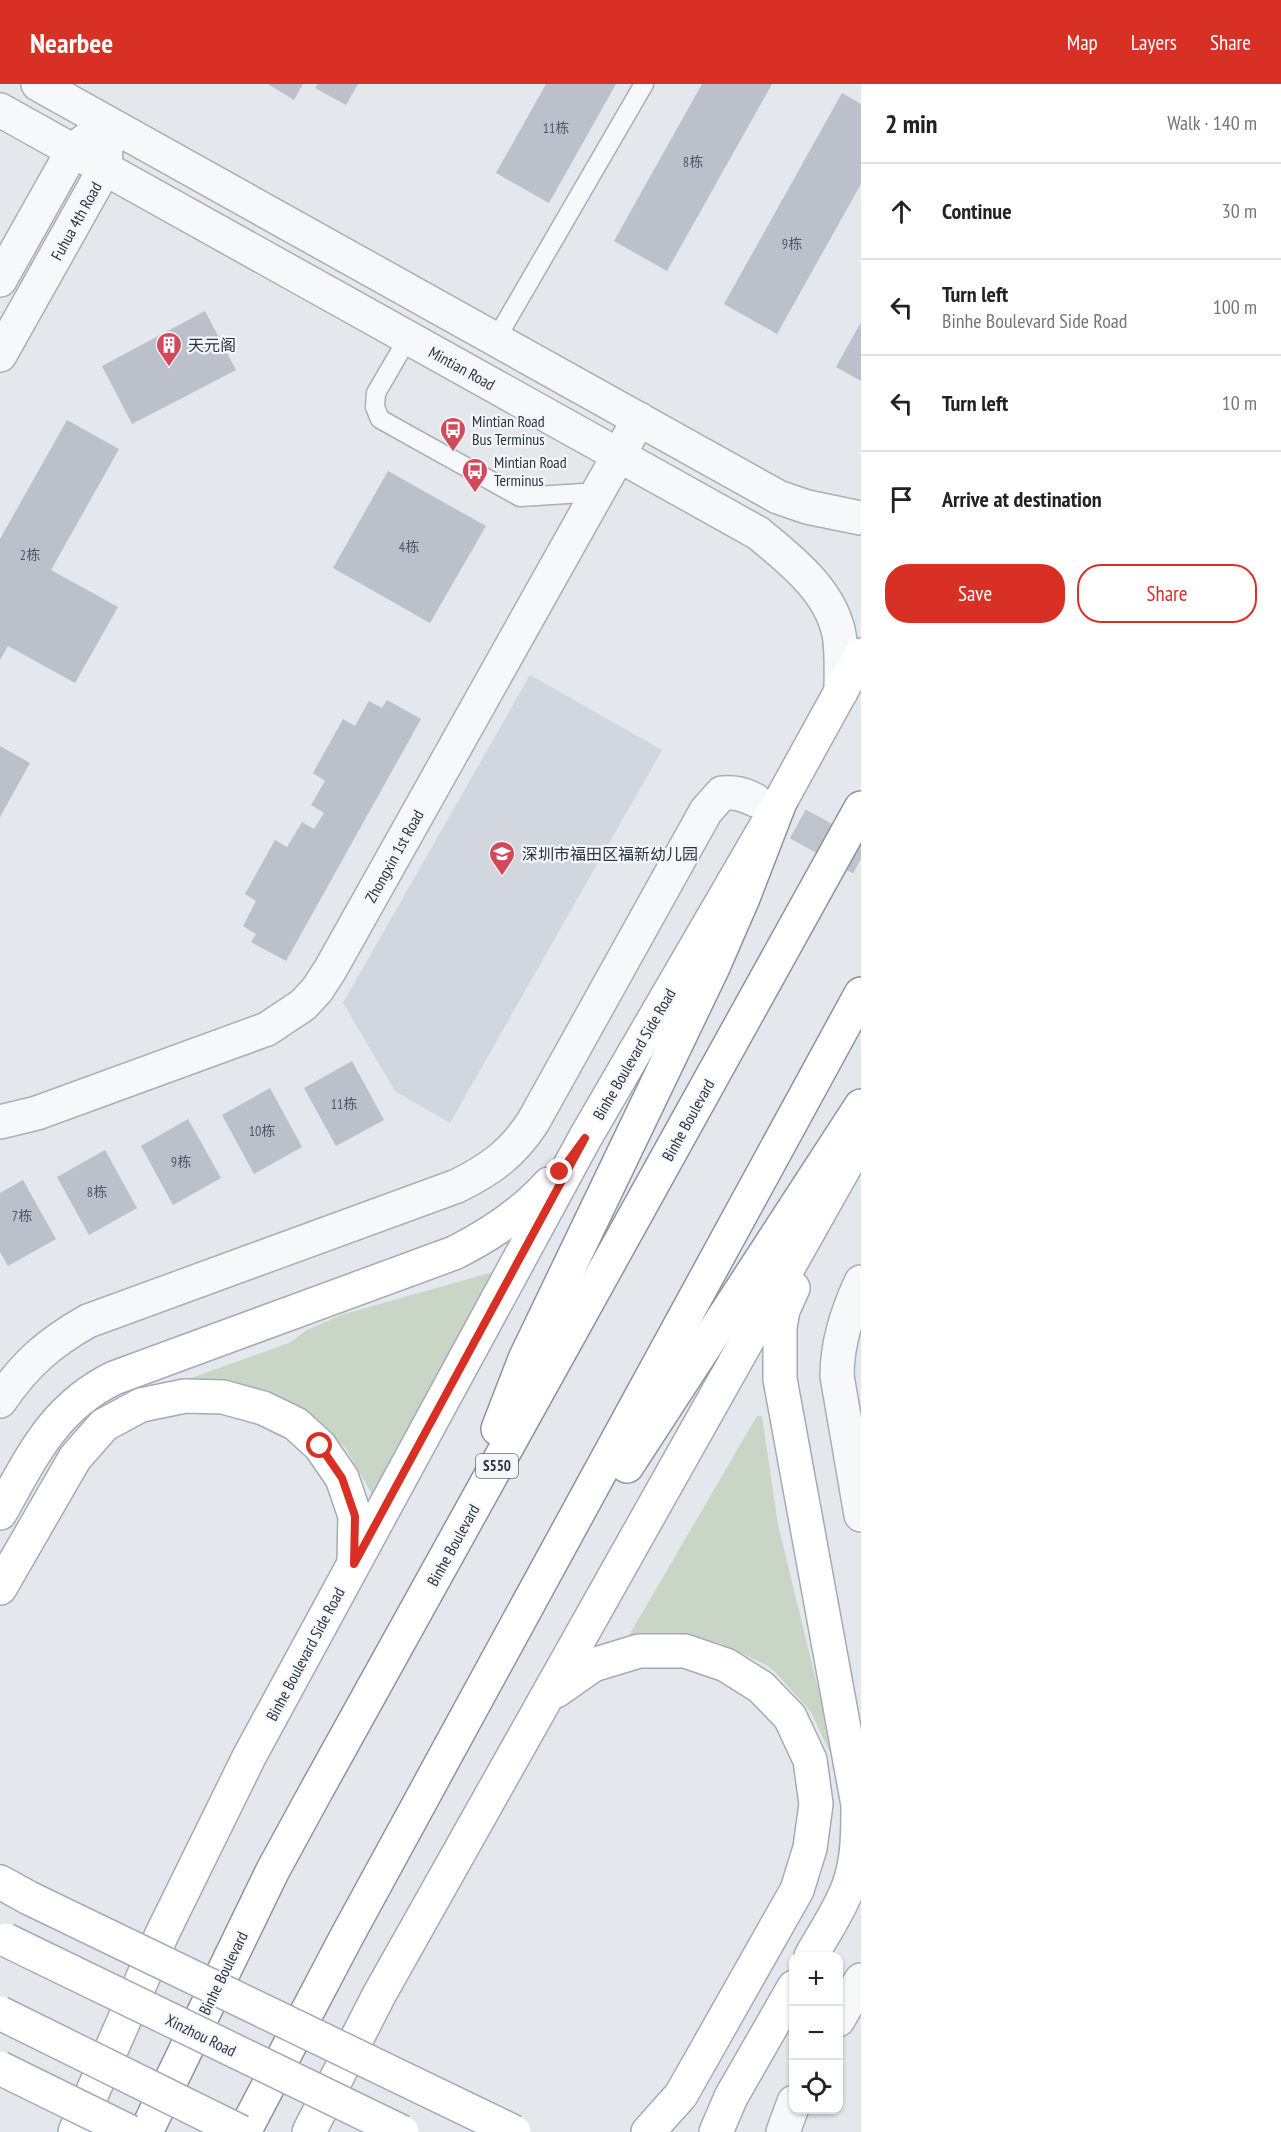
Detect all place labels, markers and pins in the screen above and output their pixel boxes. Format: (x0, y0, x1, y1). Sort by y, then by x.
building icon: 天元阁 (154, 330, 184, 368)
place label: 天元阁 (188, 335, 236, 355)
place label: Mintian Road Bus Terminus (472, 411, 545, 449)
bus stop icon: Mintian Road Bus Terminus (438, 415, 468, 453)
place label: Mintian Road Terminus (494, 452, 567, 490)
bus stop icon: Mintian Road Terminus (460, 456, 490, 494)
school or university icon: 深圳市福田区福新幼儿园 (487, 839, 517, 877)
place label: 深圳市福田区福新幼儿园 (522, 844, 698, 864)

